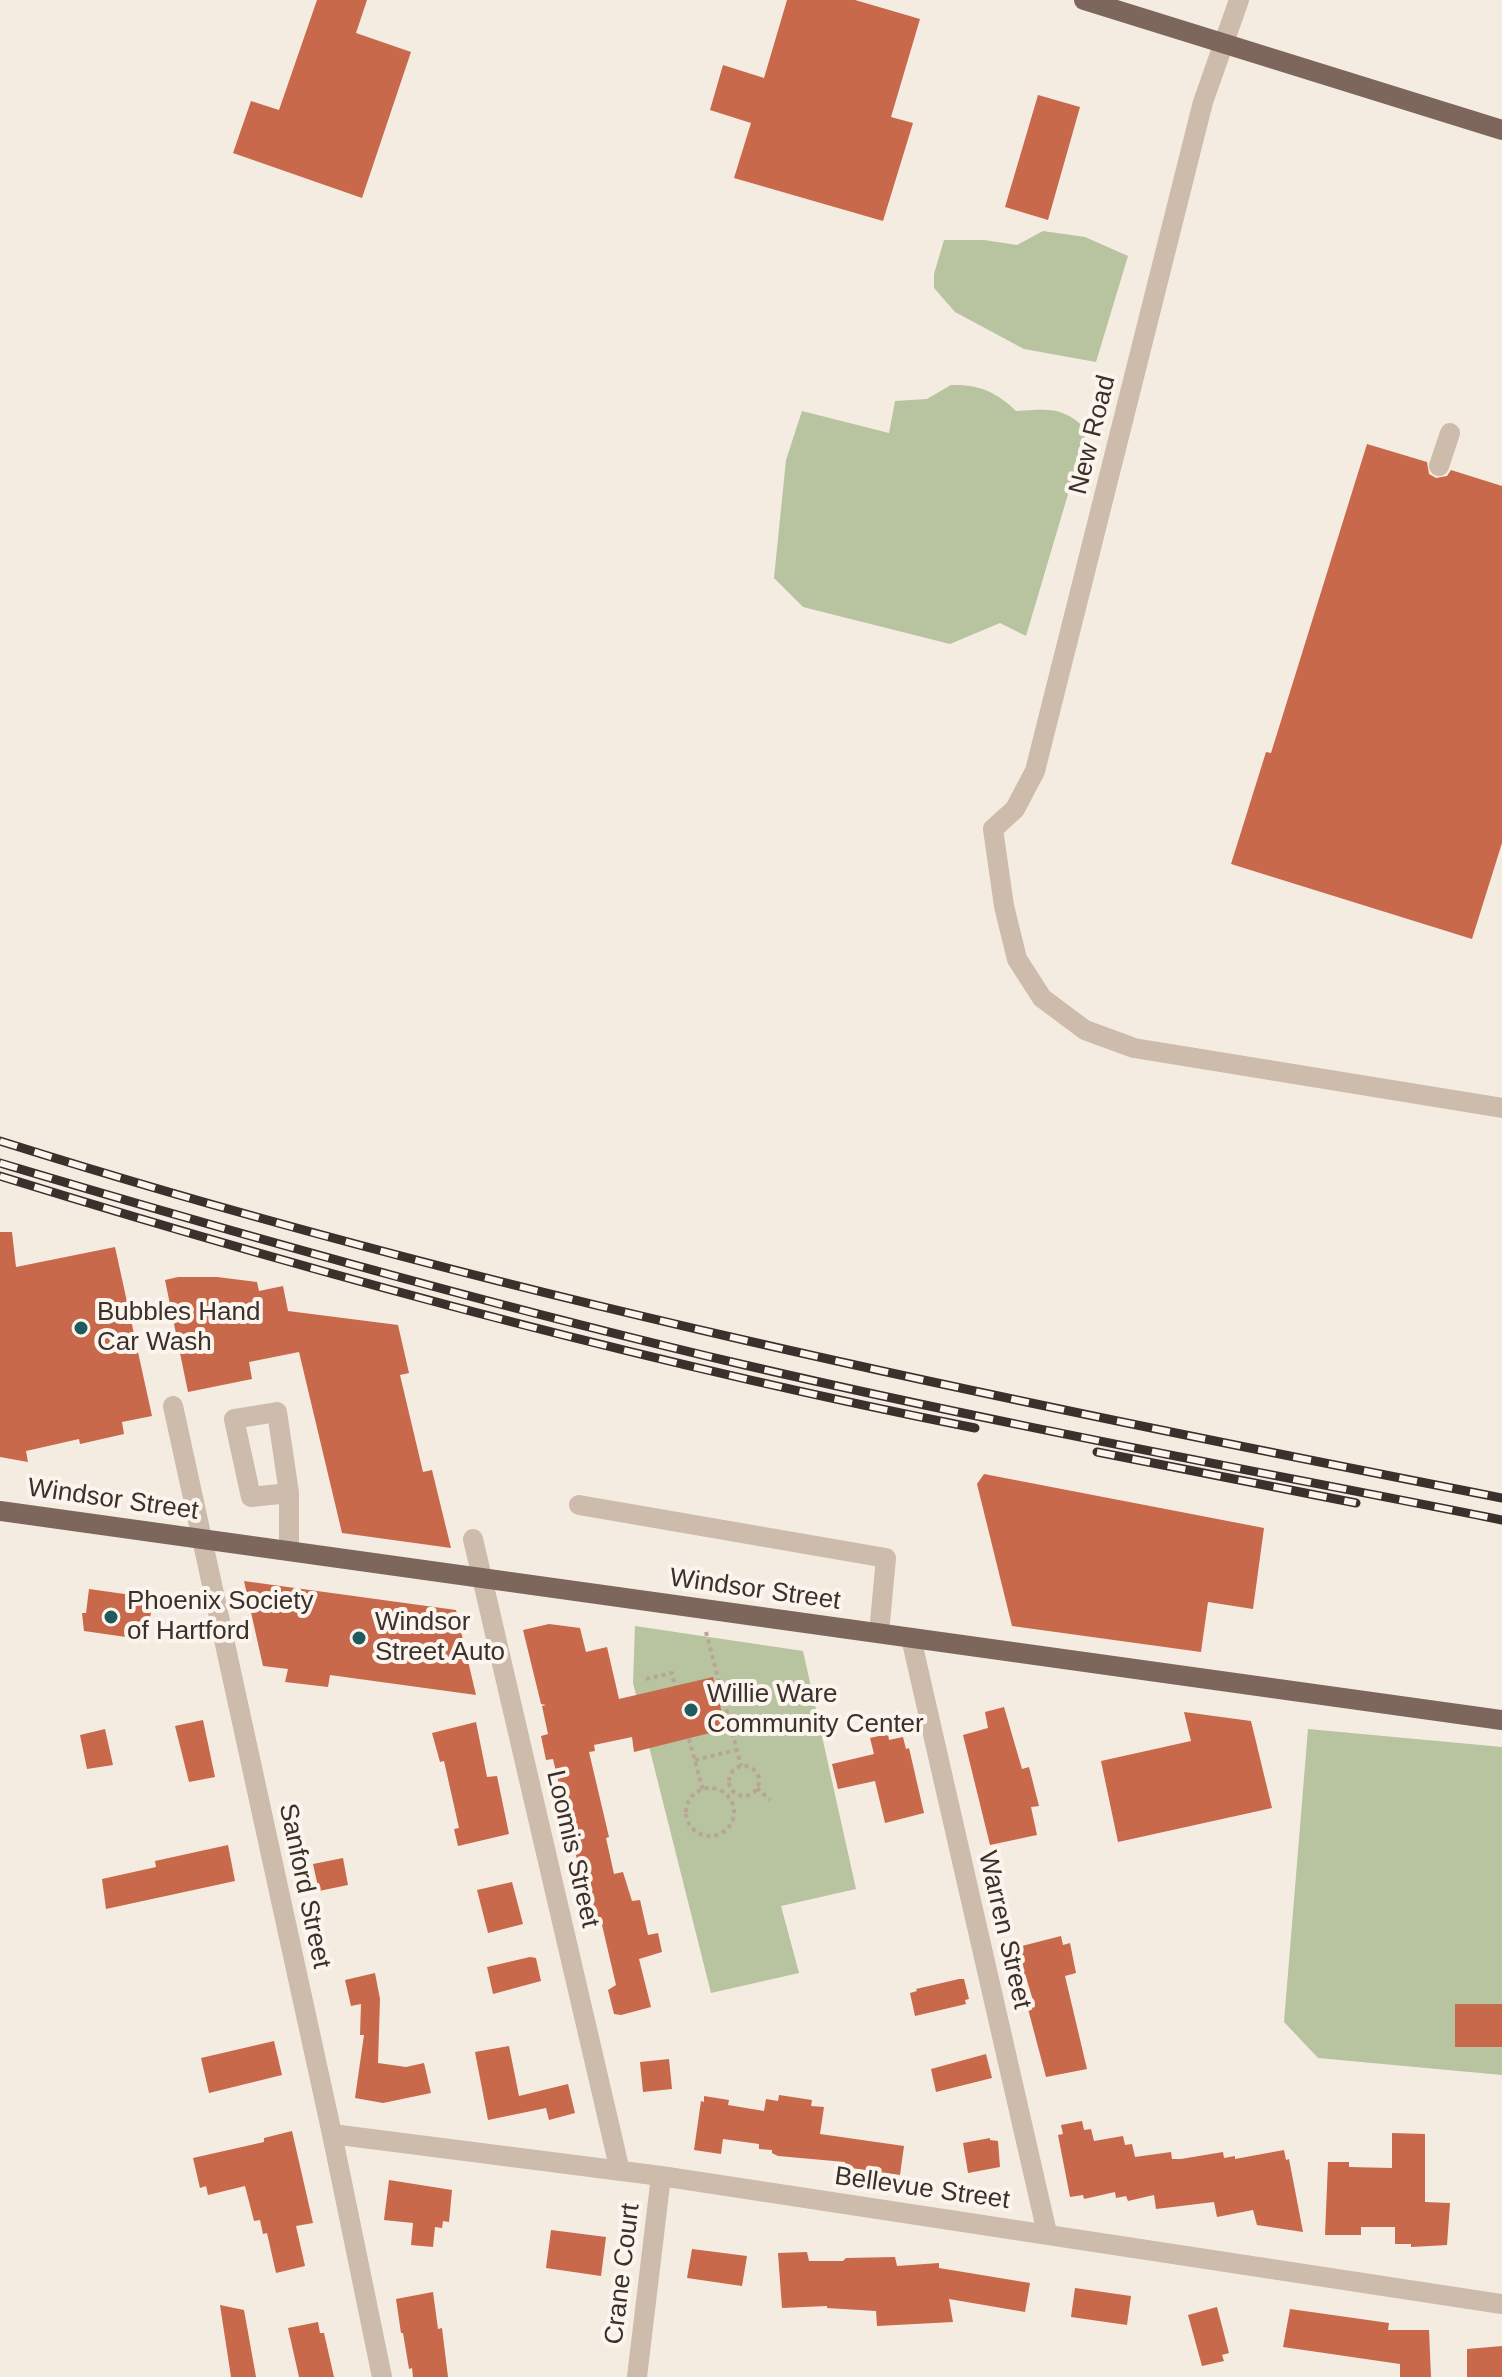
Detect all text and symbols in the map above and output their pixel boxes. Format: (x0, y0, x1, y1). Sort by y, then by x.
street label: New Road (1063, 372, 1123, 498)
place label: Bubbles Hand Car Wash (97, 1297, 260, 1358)
marker: Bubbles Hand Car Wash (72, 1319, 90, 1337)
street label: Windsor Street (26, 1473, 200, 1527)
street label: Windsor Street (668, 1563, 842, 1617)
place label: Phoenix Society of Hartford (127, 1586, 313, 1648)
place label: Windsor Street Auto (375, 1607, 505, 1668)
marker: Phoenix Society of Hartford (102, 1608, 120, 1626)
marker: Windsor Street Auto (350, 1629, 368, 1647)
place label: Willie Ware Community Center (707, 1679, 924, 1740)
marker: Willie Ware Community Center (682, 1701, 700, 1719)
street label: Loomis Street (539, 1767, 605, 1931)
street label: Sanford Street (271, 1801, 337, 1971)
street label: Warren Street (971, 1848, 1037, 2012)
street label: Bellevue Street (833, 2161, 1011, 2217)
street label: Crane Court (599, 2202, 647, 2346)

